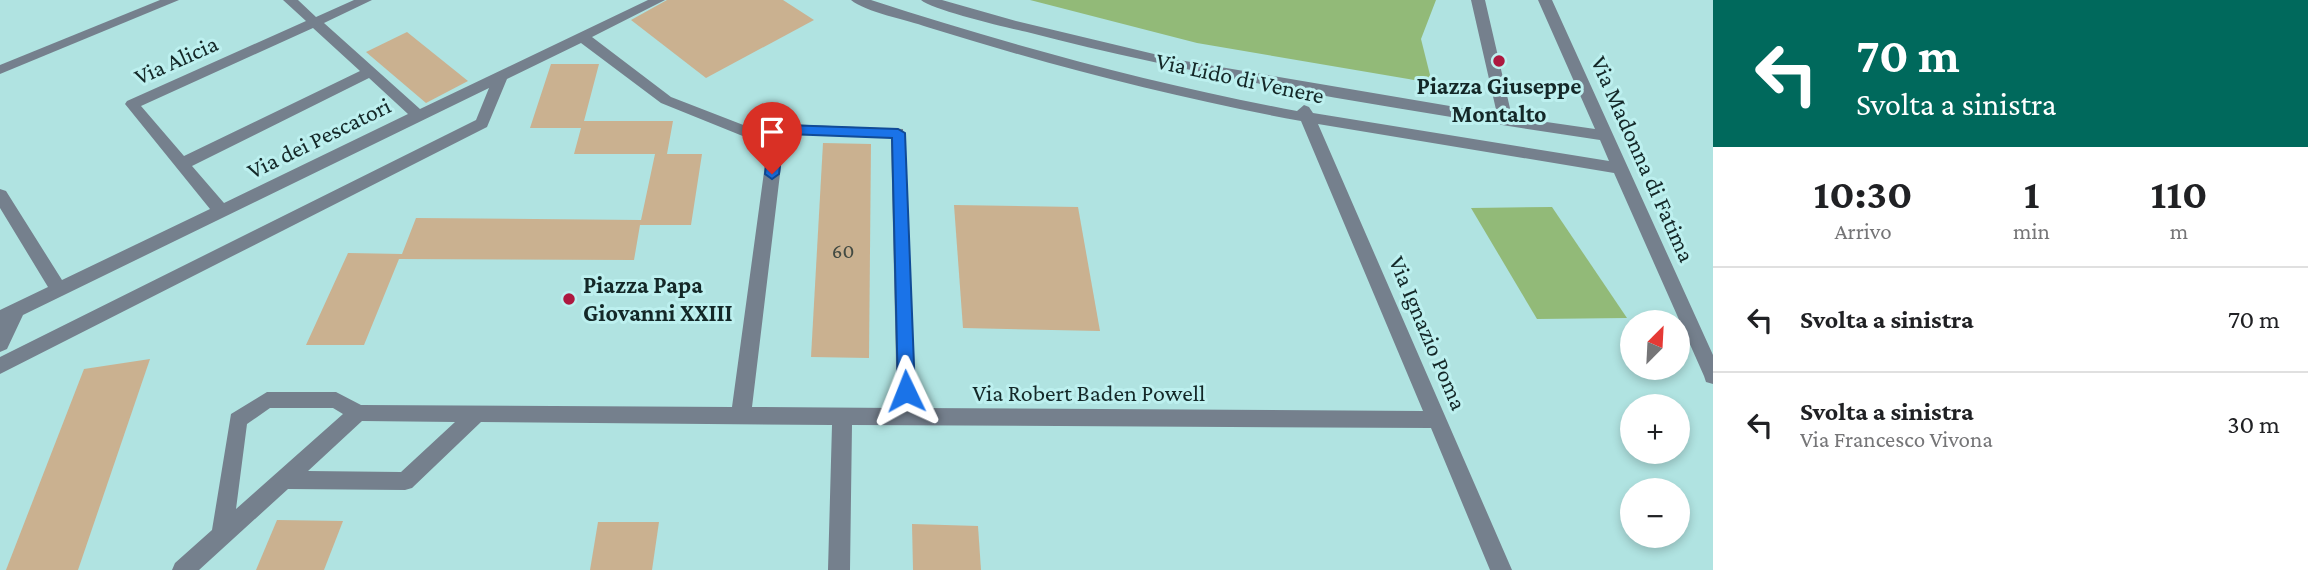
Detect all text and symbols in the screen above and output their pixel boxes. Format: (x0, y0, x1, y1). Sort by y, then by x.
icon: left (1741, 28, 1832, 119)
text: 70 m (1856, 28, 1960, 83)
street label: Via Alicia (130, 29, 222, 90)
street label: Via Lido di Venere (1154, 47, 1327, 109)
street label: Via Madonna di Fatima (1586, 52, 1701, 266)
marker: Piazza Giuseppe Montalto (1491, 53, 1507, 69)
place label: Piazza Giuseppe Montalto (1417, 72, 1581, 127)
text: Svolta a sinistra (1856, 86, 2057, 122)
street label: Via dei Pescatori (243, 91, 395, 184)
pin (742, 102, 802, 174)
icon: arrive (753, 113, 791, 151)
text: 10:30 (1814, 170, 1913, 217)
text: 1 (2024, 170, 2039, 217)
text: 110 (2150, 170, 2207, 217)
text: Arrivo (1834, 218, 1892, 244)
text: min (2013, 218, 2050, 244)
text: m (2170, 218, 2188, 244)
house number: 60 (832, 239, 854, 263)
street label: Via Ignazio Poma (1384, 252, 1473, 414)
place label: Piazza Papa Giovanni XXIII (583, 271, 733, 326)
marker: Piazza Papa Giovanni XXIII (561, 291, 577, 307)
icon: left (1741, 301, 1779, 339)
text: Svolta a sinistra (1800, 305, 1974, 334)
text: 70 m (2228, 305, 2280, 334)
north arrow (1620, 310, 1690, 380)
map controls (1620, 310, 1690, 548)
position arrow (869, 354, 943, 428)
street label: Via Robert Baden Powell (973, 379, 1205, 406)
button: + (1620, 394, 1690, 464)
text: Svolta a sinistra (1800, 397, 1974, 426)
icon: left (1741, 406, 1779, 444)
text: 30 m (2227, 410, 2280, 439)
text: Via Francesco Vivona (1800, 426, 1993, 452)
button: − (1620, 478, 1690, 548)

